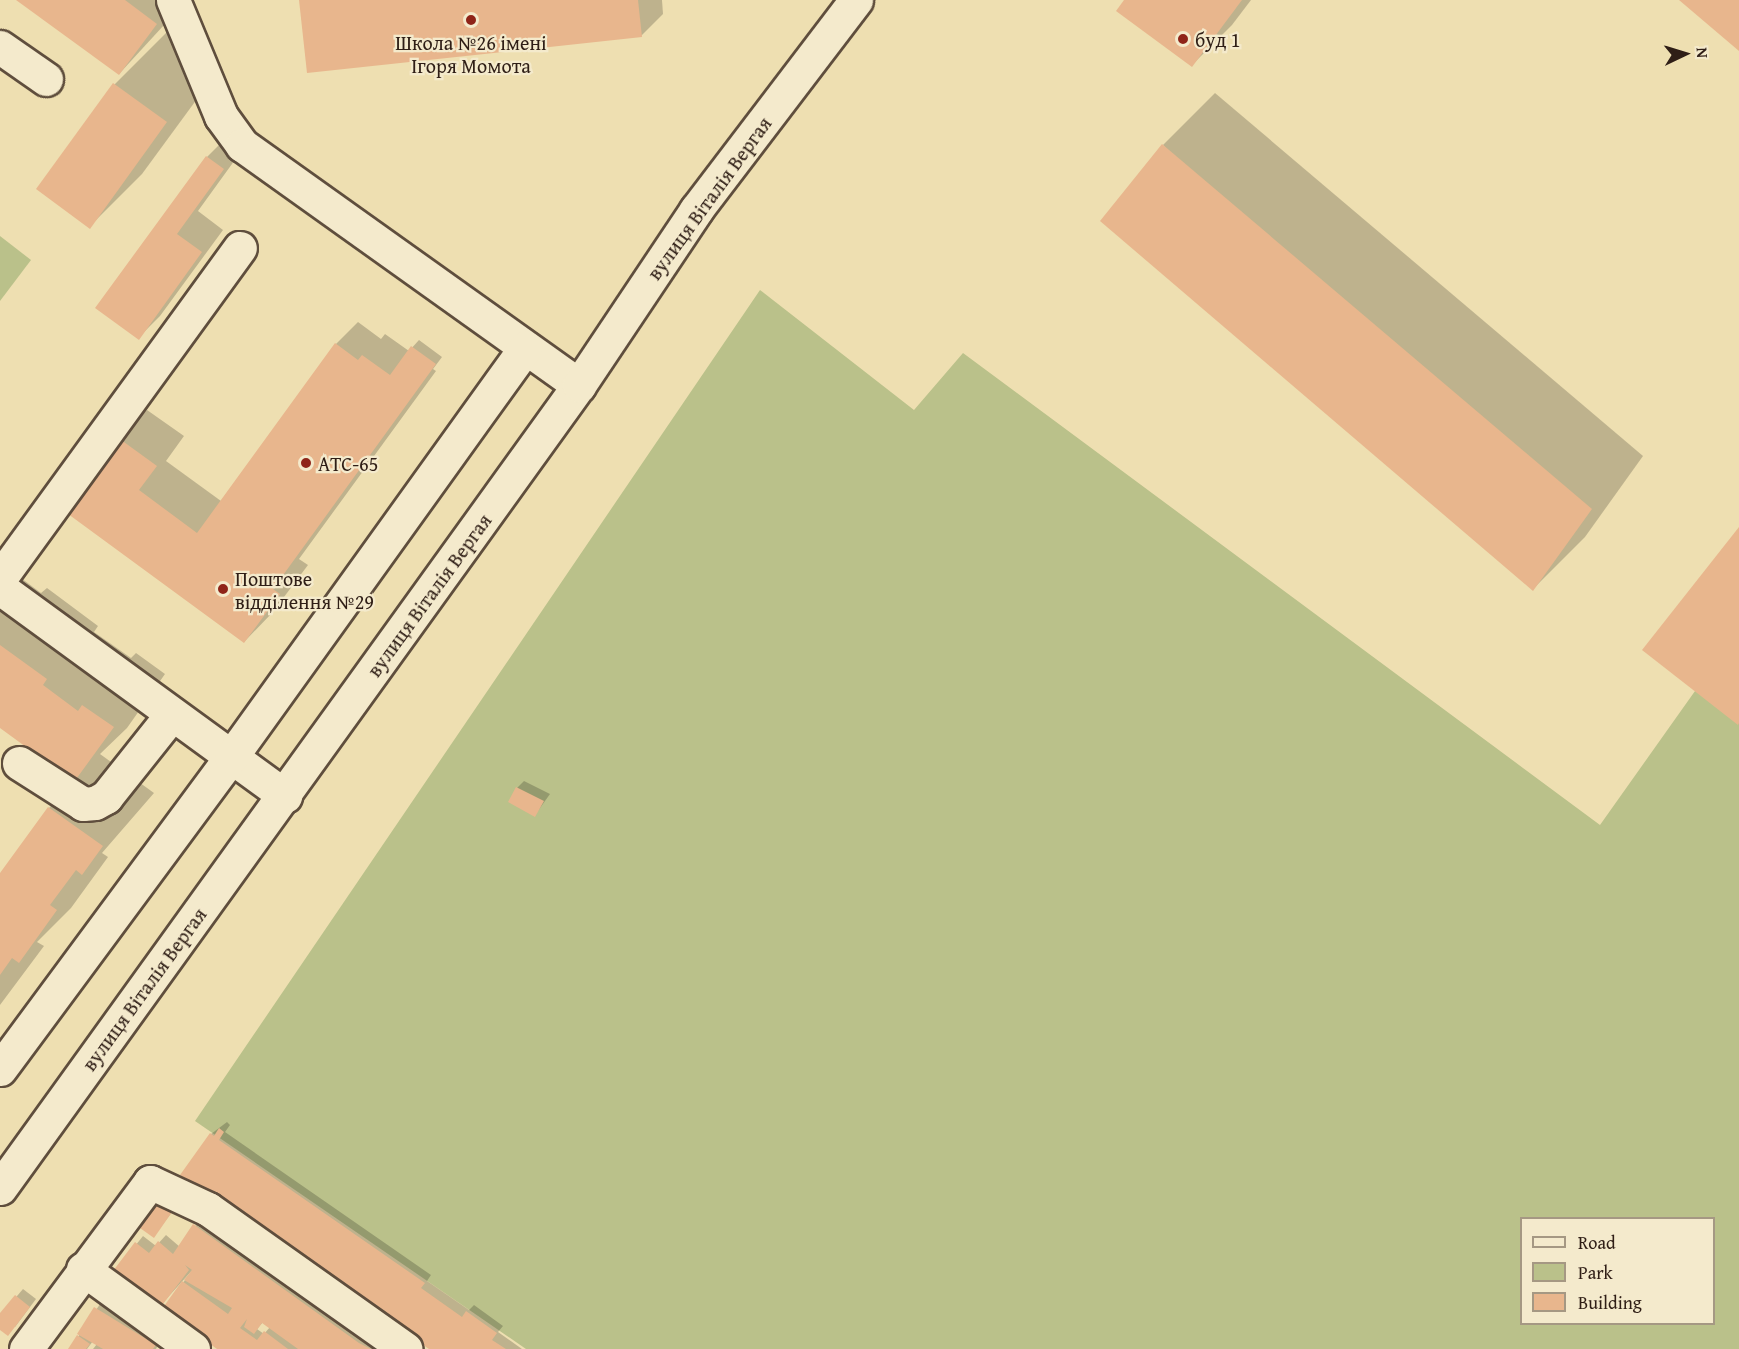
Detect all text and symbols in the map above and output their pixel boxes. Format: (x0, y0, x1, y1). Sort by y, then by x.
marker: Школа №26 імені Ігоря Момота (464, 13, 478, 27)
north arrow (1655, 24, 1715, 84)
place label: буд 1 (1195, 27, 1240, 51)
place label: Школа №26 імені Ігоря Момота (395, 30, 547, 77)
marker: буд 1 (1176, 32, 1190, 46)
text: N (1691, 47, 1715, 59)
street label: вулиця Віталія Вергая (642, 112, 776, 284)
place label: АТС-65 (318, 451, 378, 475)
marker: АТС-65 (299, 456, 313, 470)
street label: вулиця Віталія Вергая (362, 509, 496, 681)
place label: Поштове відділення №29 (235, 566, 374, 613)
marker: Поштове відділення №29 (216, 582, 230, 596)
street label: вулиця Віталія Вергая (77, 903, 211, 1075)
legend (1520, 1217, 1715, 1325)
text: Road (1578, 1229, 1616, 1256)
text: Park (1578, 1259, 1613, 1286)
text: Building (1578, 1289, 1642, 1316)

